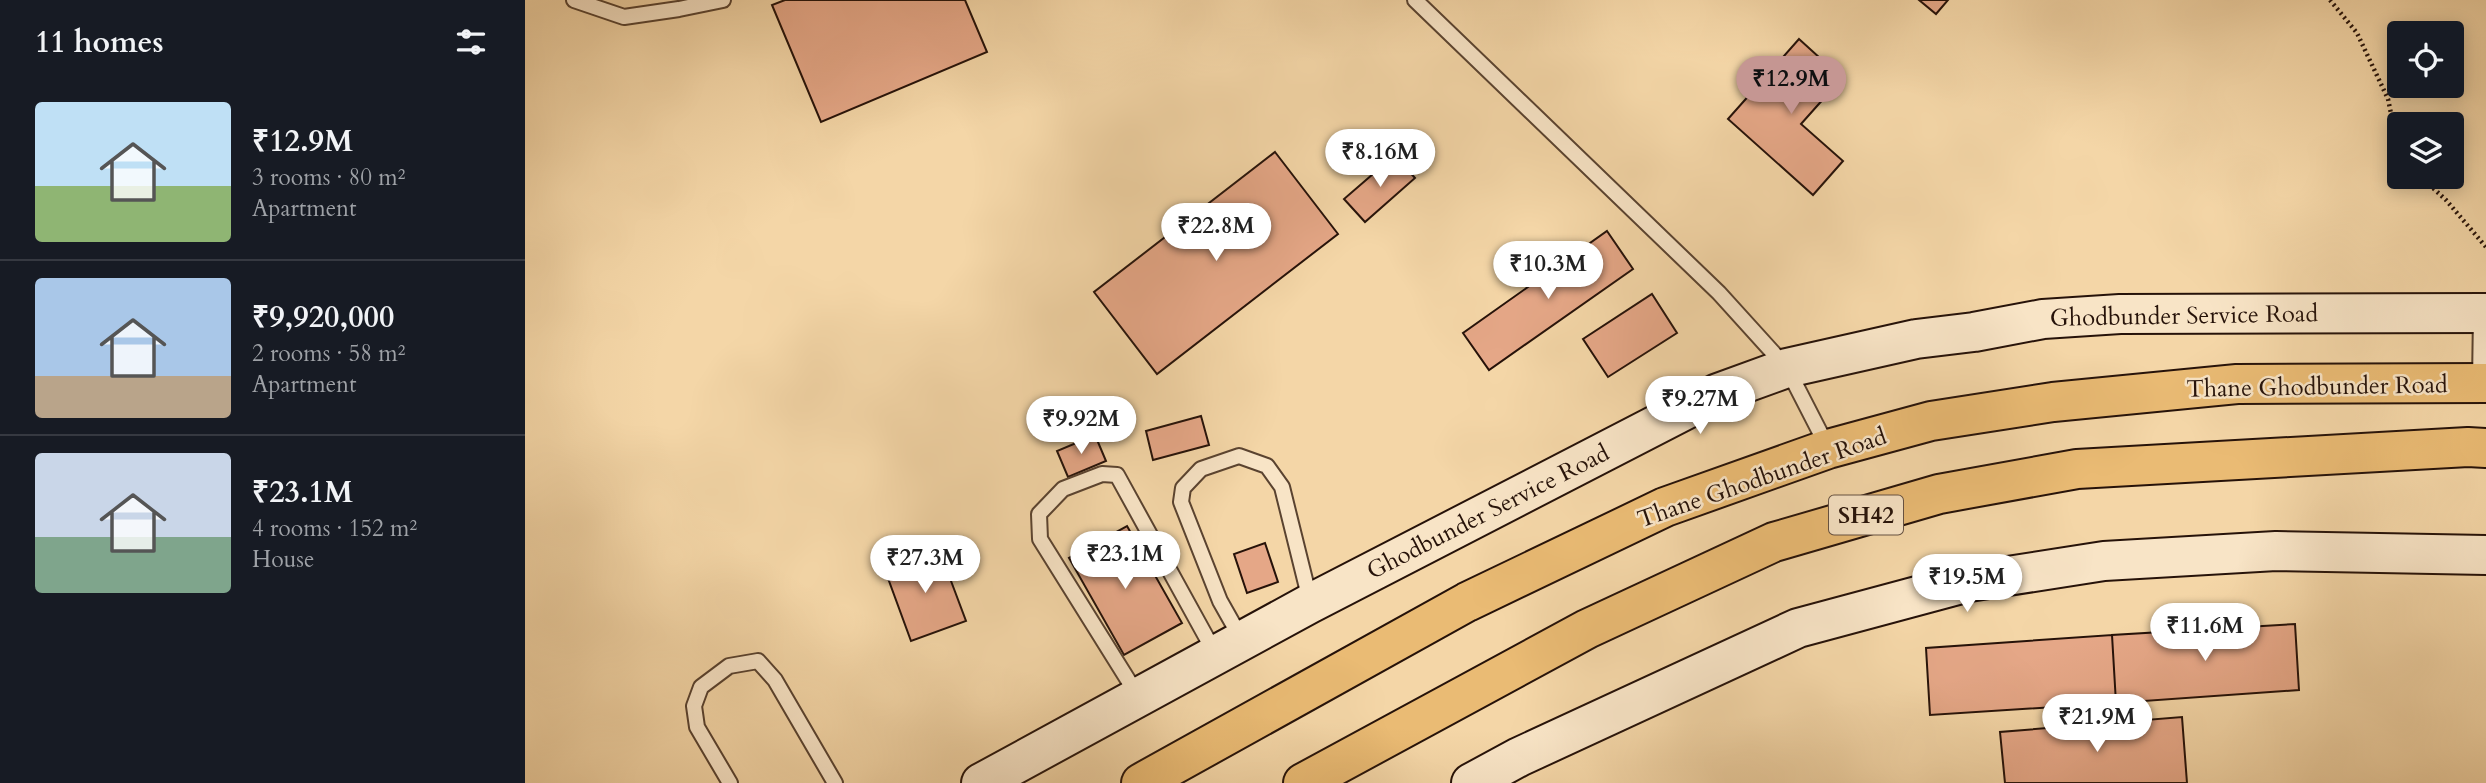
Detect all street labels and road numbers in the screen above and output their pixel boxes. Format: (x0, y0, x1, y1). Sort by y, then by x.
street label: Ghodbunder Service Road (2050, 297, 2319, 335)
street label: Thane Ghodbunder Road (2186, 368, 2448, 406)
street label: Thane Ghodbunder Road (1633, 420, 1891, 536)
street label: Ghodbunder Service Road (1361, 436, 1615, 588)
road number: SH42 (1829, 495, 1903, 534)

